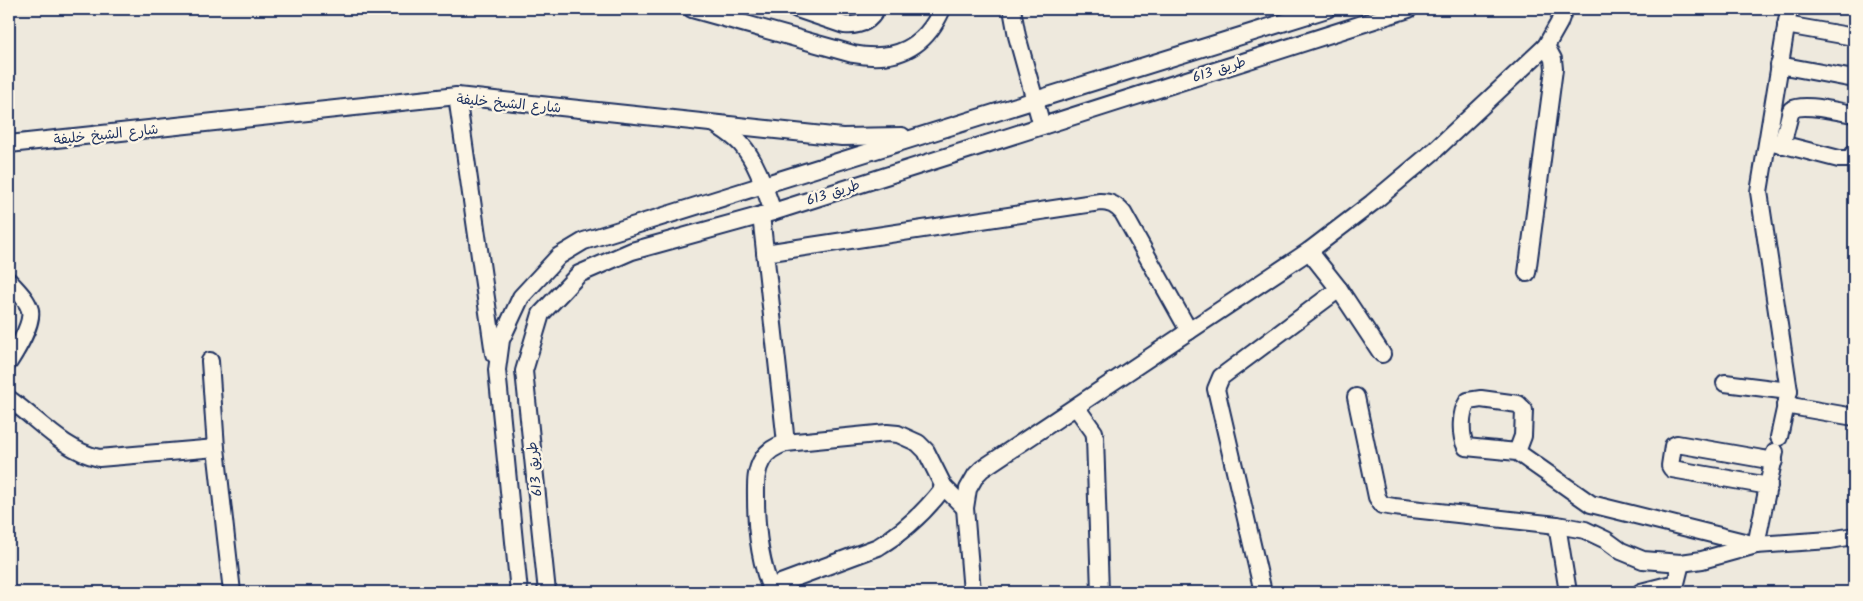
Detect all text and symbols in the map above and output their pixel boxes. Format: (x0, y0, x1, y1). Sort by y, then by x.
street label: طريق 613 (1190, 51, 1249, 89)
street label: شارع الشيخ خليفة (456, 88, 562, 120)
street label: شارع الشيخ خليفة (53, 119, 159, 151)
street label: طريق 613 (804, 174, 863, 212)
street label: طريق 613 (521, 440, 549, 497)

